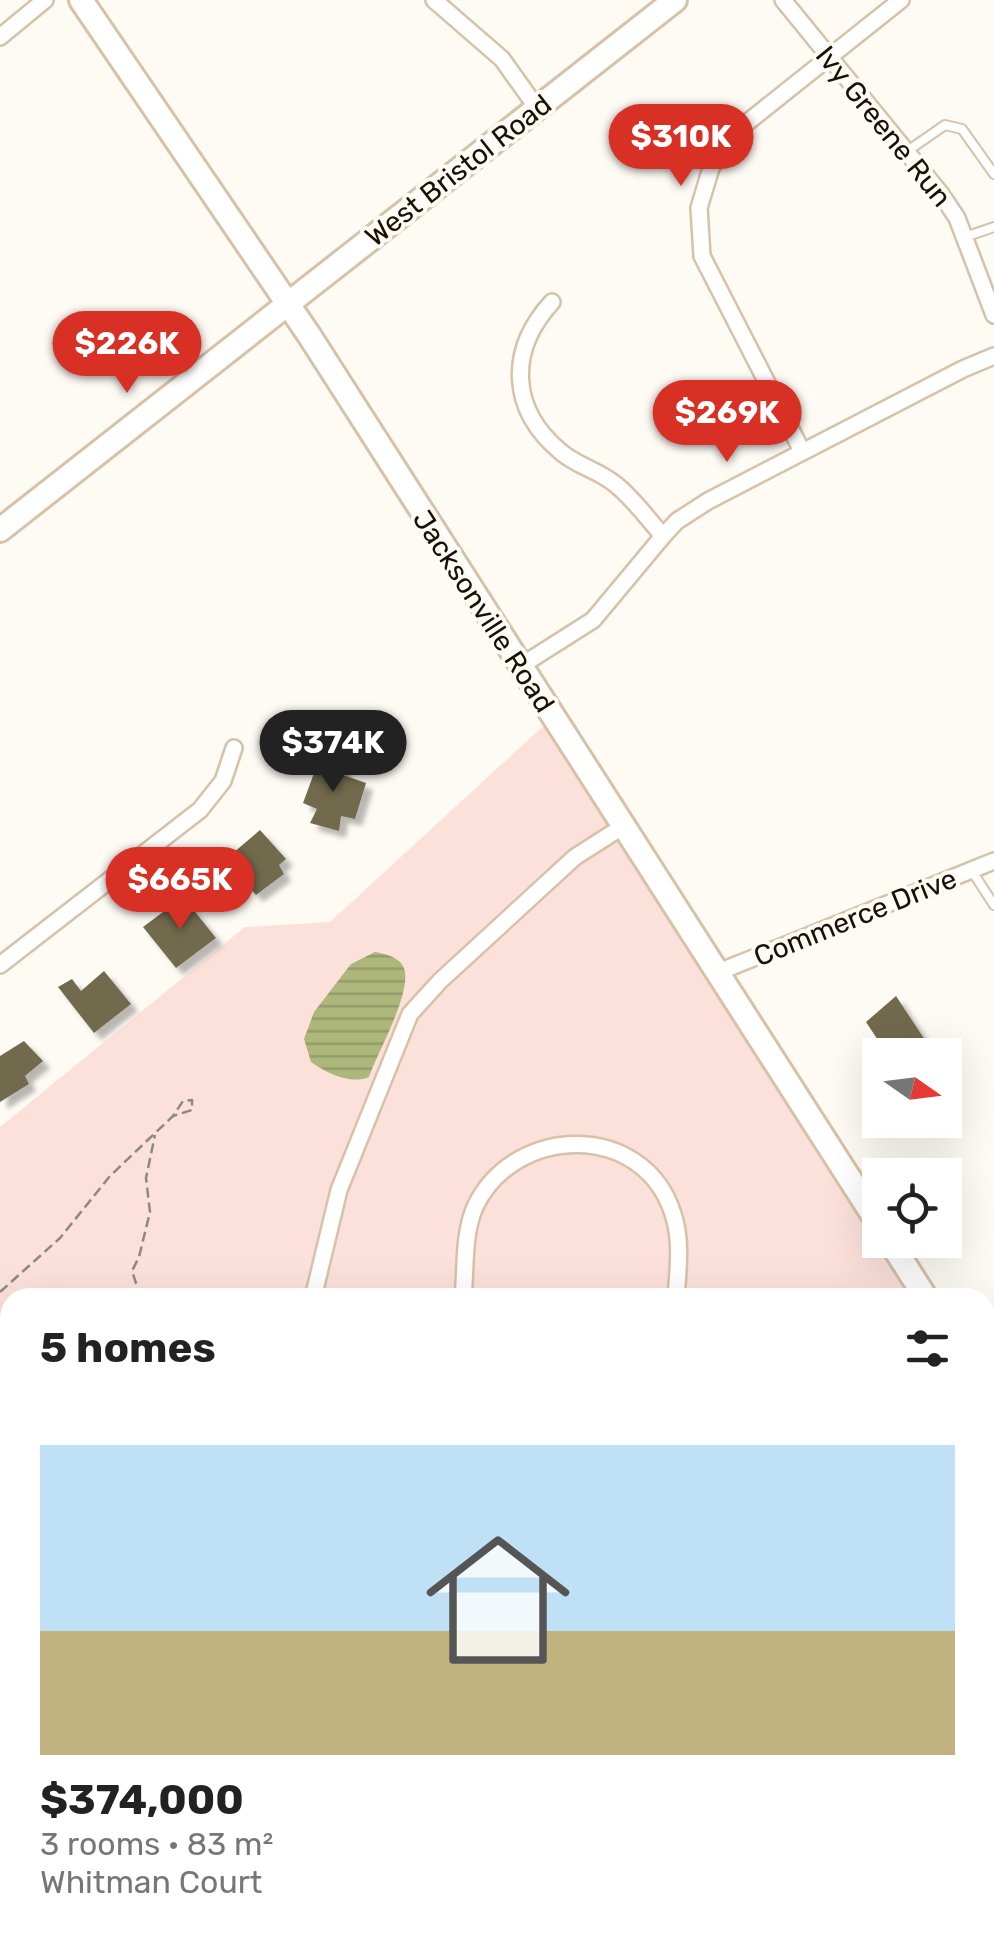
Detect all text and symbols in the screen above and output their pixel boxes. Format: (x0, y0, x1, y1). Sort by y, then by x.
street label: Ivy Greene Run (809, 39, 958, 213)
street label: West Bristol Road (359, 88, 558, 253)
pin: $310K (611, 104, 751, 189)
text: $310K (631, 117, 731, 155)
pin: $226K (57, 311, 197, 396)
text: $226K (74, 324, 180, 362)
pin: $269K (657, 380, 797, 465)
text: $269K (675, 393, 779, 431)
street label: Jacksonville Road (406, 504, 561, 719)
pin: $374K (263, 710, 403, 795)
text: $374K (282, 723, 384, 761)
pin: $665K (110, 847, 250, 932)
text: $665K (128, 860, 232, 898)
street label: Commerce Drive (749, 862, 961, 973)
north arrow (862, 1038, 962, 1138)
map controls (862, 1038, 962, 1258)
button: locate (862, 1158, 962, 1258)
icon: filters (900, 1321, 955, 1376)
text: 5 homes (40, 1323, 216, 1373)
icon: home (408, 1510, 588, 1690)
text: $374,000 (40, 1775, 244, 1825)
text: 3 rooms · 83 m² (40, 1825, 273, 1863)
text: Whitman Court (40, 1863, 262, 1901)

